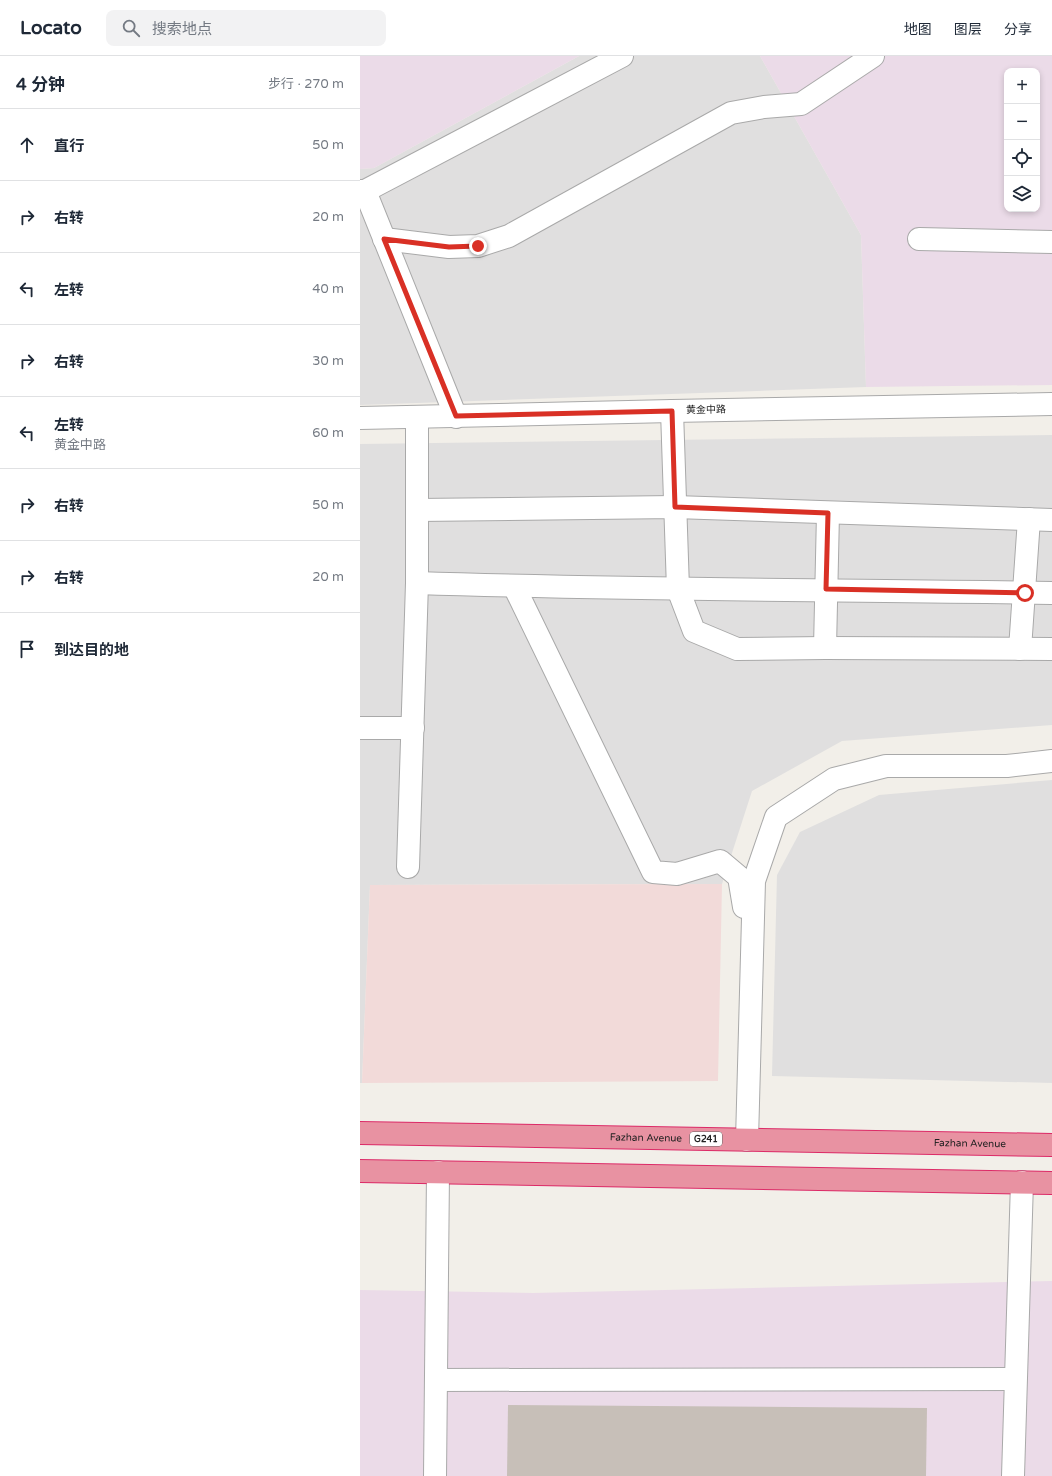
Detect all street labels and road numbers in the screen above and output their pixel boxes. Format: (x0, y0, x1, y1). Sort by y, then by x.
street label: 黄金中路 (686, 404, 726, 416)
street label: Fazhan Avenue (610, 1131, 682, 1145)
road number: G241 (690, 1132, 722, 1146)
street label: Fazhan Avenue (934, 1137, 1006, 1150)

